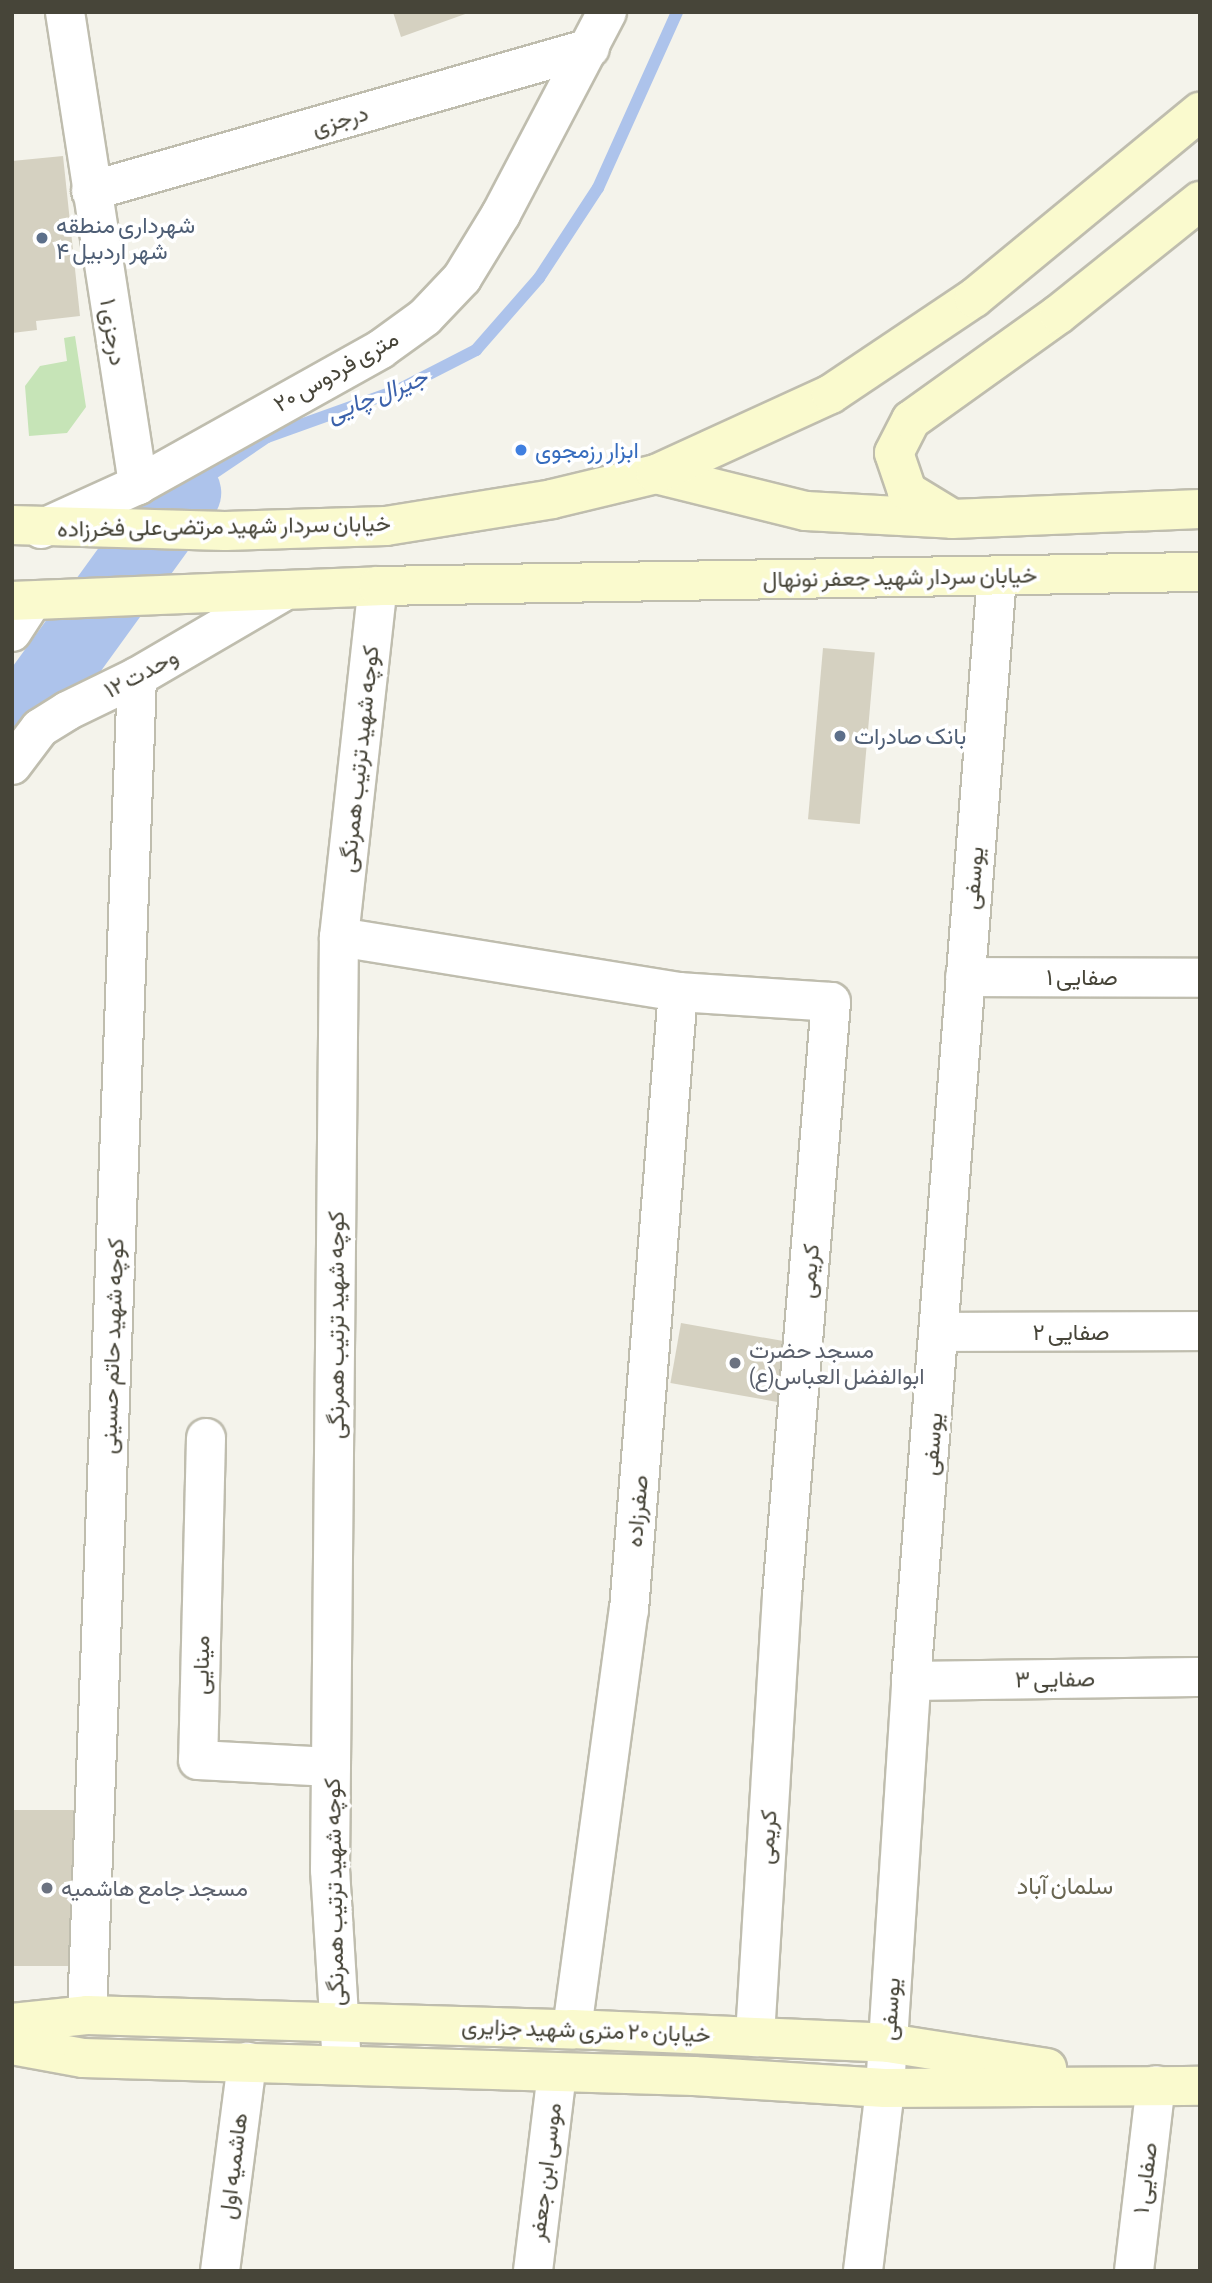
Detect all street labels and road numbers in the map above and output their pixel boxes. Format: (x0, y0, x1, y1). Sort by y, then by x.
street label: درجزی (309, 99, 371, 141)
street label: درجزی ۱ (94, 297, 132, 367)
street label: ۲۰ متری فردوس (269, 324, 403, 418)
street label: خیابان سردار شهید مرتضی‌علی فخرزاده (57, 509, 391, 543)
street label: خیابان سردار شهید جعفر نونهال (762, 561, 1038, 593)
street label: وحدت ۱۲ (99, 642, 183, 704)
street label: کوچه شهید ترتیب همرنگی (333, 644, 385, 874)
street label: یوسفی (957, 845, 989, 911)
street label: صفایی ۱ (1046, 963, 1118, 991)
street label: کوچه شهید ترتیب همرنگی (322, 1211, 350, 1439)
street label: کوچه شهید حاتم حسینی (94, 1237, 130, 1455)
street label: کریمی (793, 1243, 825, 1299)
street label: صفایی ۲ (1032, 1318, 1110, 1346)
street label: یوسفی (916, 1411, 948, 1477)
street label: صفرزاده (620, 1474, 654, 1548)
street label: مینایی (187, 1635, 215, 1695)
street label: صفایی ۳ (1015, 1665, 1095, 1693)
street label: کوچه شهید ترتیب همرنگی (318, 1778, 350, 2006)
street label: کریمی (751, 1809, 783, 1865)
street label: یوسفی (874, 1977, 906, 2041)
street label: خیابان ۲۰ متری شهید جزایری (461, 2012, 711, 2048)
street label: موسی ابن جعفر (523, 2101, 567, 2243)
street label: هاشمیه اول (213, 2111, 253, 2221)
street label: صفایی ۱ (1127, 2141, 1163, 2215)

